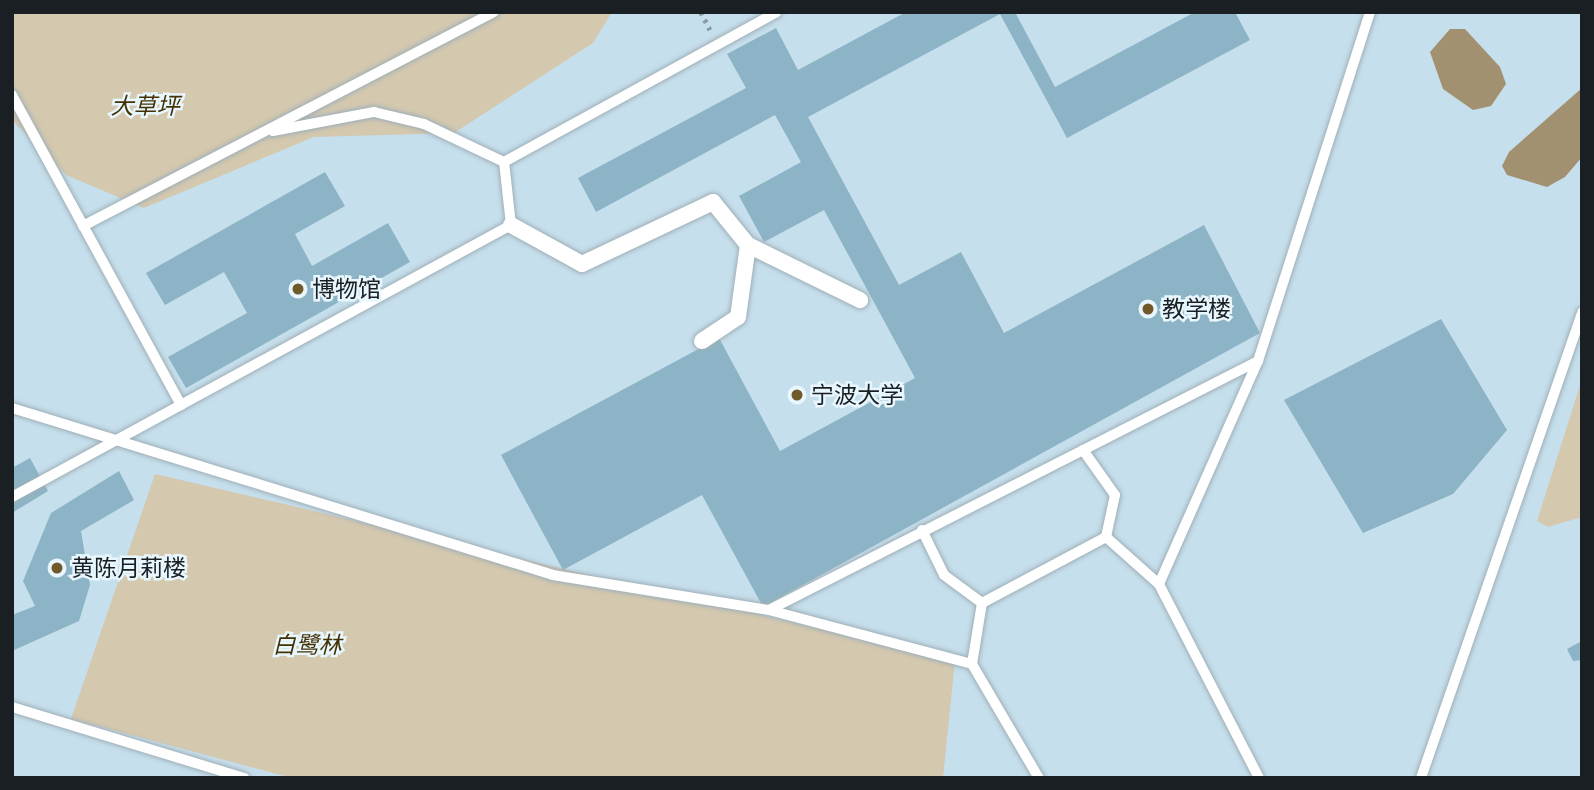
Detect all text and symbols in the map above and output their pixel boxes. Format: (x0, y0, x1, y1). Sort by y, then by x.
park label: 大草坪 (111, 92, 179, 120)
place label: 博物馆 (312, 275, 381, 303)
marker: 博物馆 (290, 281, 306, 297)
place label: 教学楼 (1162, 295, 1231, 323)
marker: 教学楼 (1140, 301, 1156, 317)
place label: 宁波大学 (811, 381, 903, 409)
marker: 宁波大学 (789, 387, 805, 403)
place label: 黄陈月莉楼 (71, 554, 186, 582)
marker: 黄陈月莉楼 (49, 560, 65, 576)
park label: 白鹭林 (273, 631, 341, 659)

